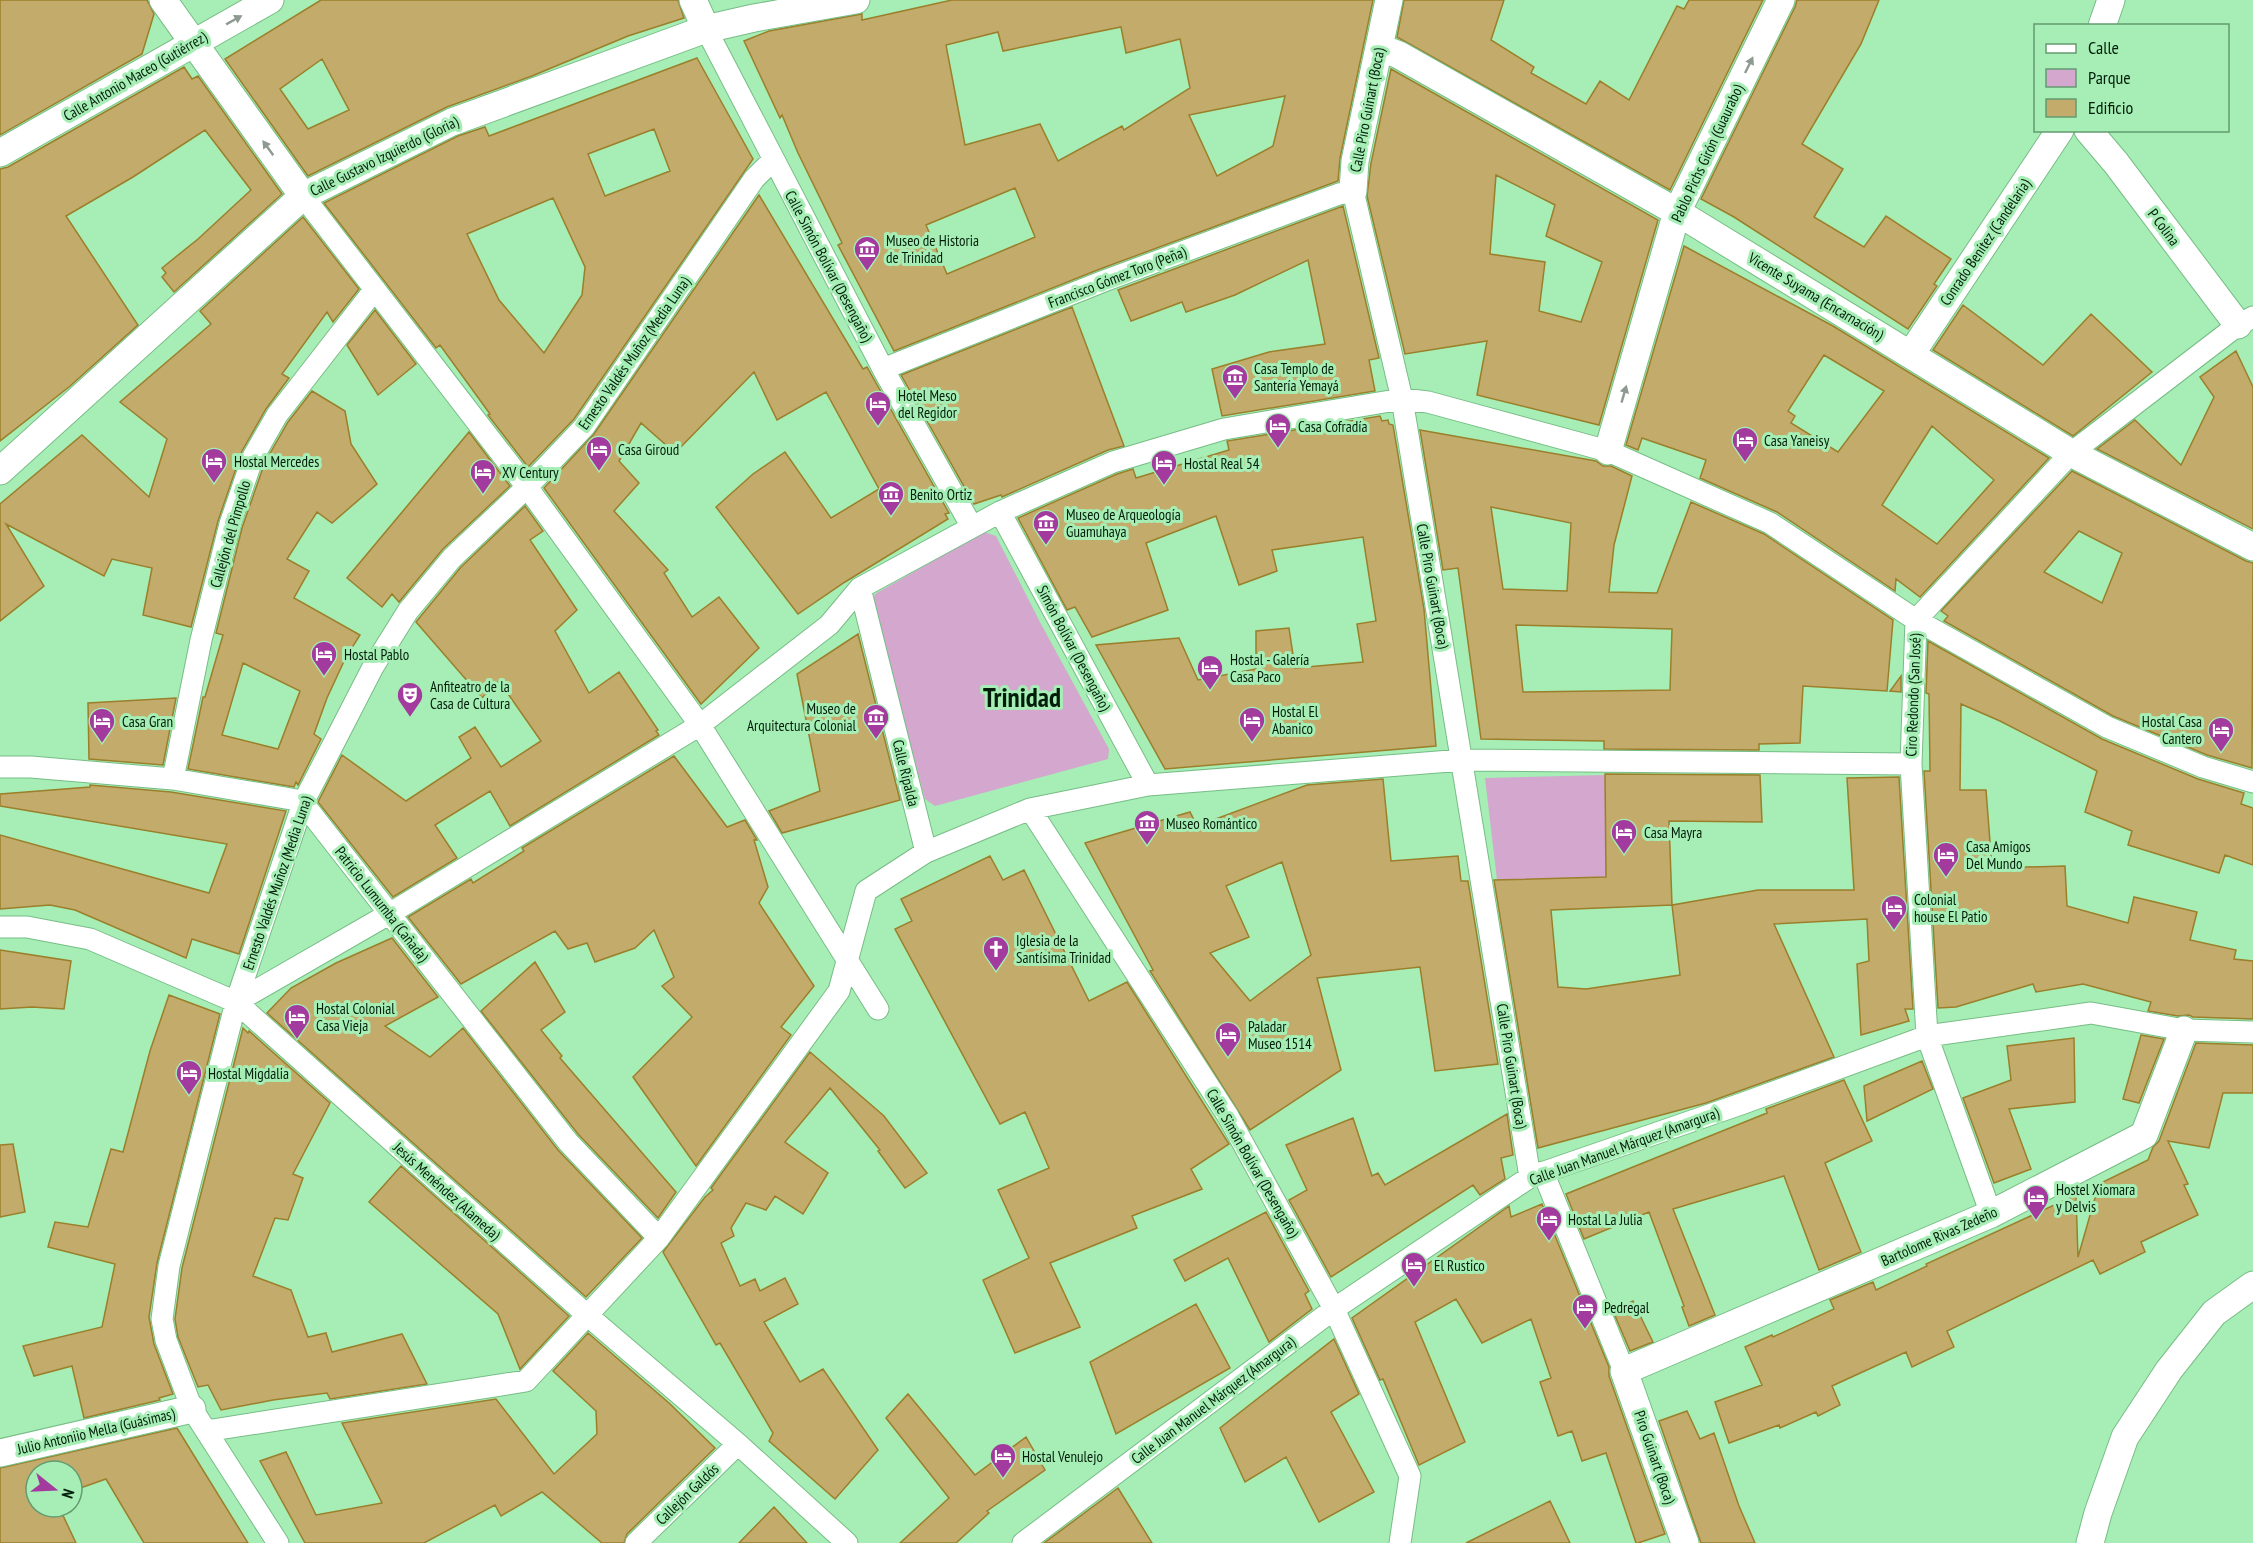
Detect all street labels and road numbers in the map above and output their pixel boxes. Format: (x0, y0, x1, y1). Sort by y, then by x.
street label: Calle Antonio Maceo (Gutiérrez) (60, 27, 211, 125)
street label: Calle Piro Guinart (Boca) (1346, 46, 1388, 174)
street label: Pablo Pichs Girón (Guaurabo) (1667, 81, 1747, 225)
street label: Calle Gustavo Izquierdo (Gloria) (307, 112, 462, 200)
street label: Conrado Benítez (Candelaria) (1935, 175, 2035, 309)
street label: Calle Simón Bolívar (Desengaño) (781, 187, 877, 345)
street label: P Colina (2144, 205, 2184, 249)
street label: Francisco Gómez Toro (Peña) (1045, 242, 1189, 312)
street label: Vicente Suyama (Encarnación) (1744, 248, 1888, 344)
street label: Ernesto Valdés Muñoz (Media Luna) (574, 272, 694, 433)
street label: Callejón del Pimpollo (206, 478, 254, 590)
street label: Calle Piro Guinart (Boca) (1413, 522, 1453, 650)
street label: Simón Bolívar (Desengaño) (1033, 582, 1115, 715)
street label: Ciro Redondo (San José) (1901, 633, 1925, 757)
street label: Calle Ripalda (889, 738, 923, 808)
street label: Ernesto Valdés Muñoz (Media Luna) (238, 793, 316, 972)
street label: Patricio Lumumba (Cañada) (331, 843, 433, 966)
street label: Calle Piro Guinart (Boca) (1493, 1002, 1531, 1130)
street label: Calle Simón Bolívar (Desengaño) (1203, 1085, 1304, 1241)
street label: Calle Juan Manuel Márquez (Amargura) (1527, 1103, 1722, 1189)
street label: Jesús Menéndez (Alameda) (389, 1137, 505, 1244)
street label: Bartolome Rivas Zedeño (1878, 1202, 2000, 1270)
street label: Calle Juan Manuel Márquez (Amargura) (1127, 1332, 1299, 1468)
street label: Julio Antoniio Mella (Guásimas) (14, 1404, 177, 1459)
street label: Piro Guinart (Boca) (1630, 1408, 1680, 1507)
street label: Callejón Galdós (652, 1459, 722, 1529)

